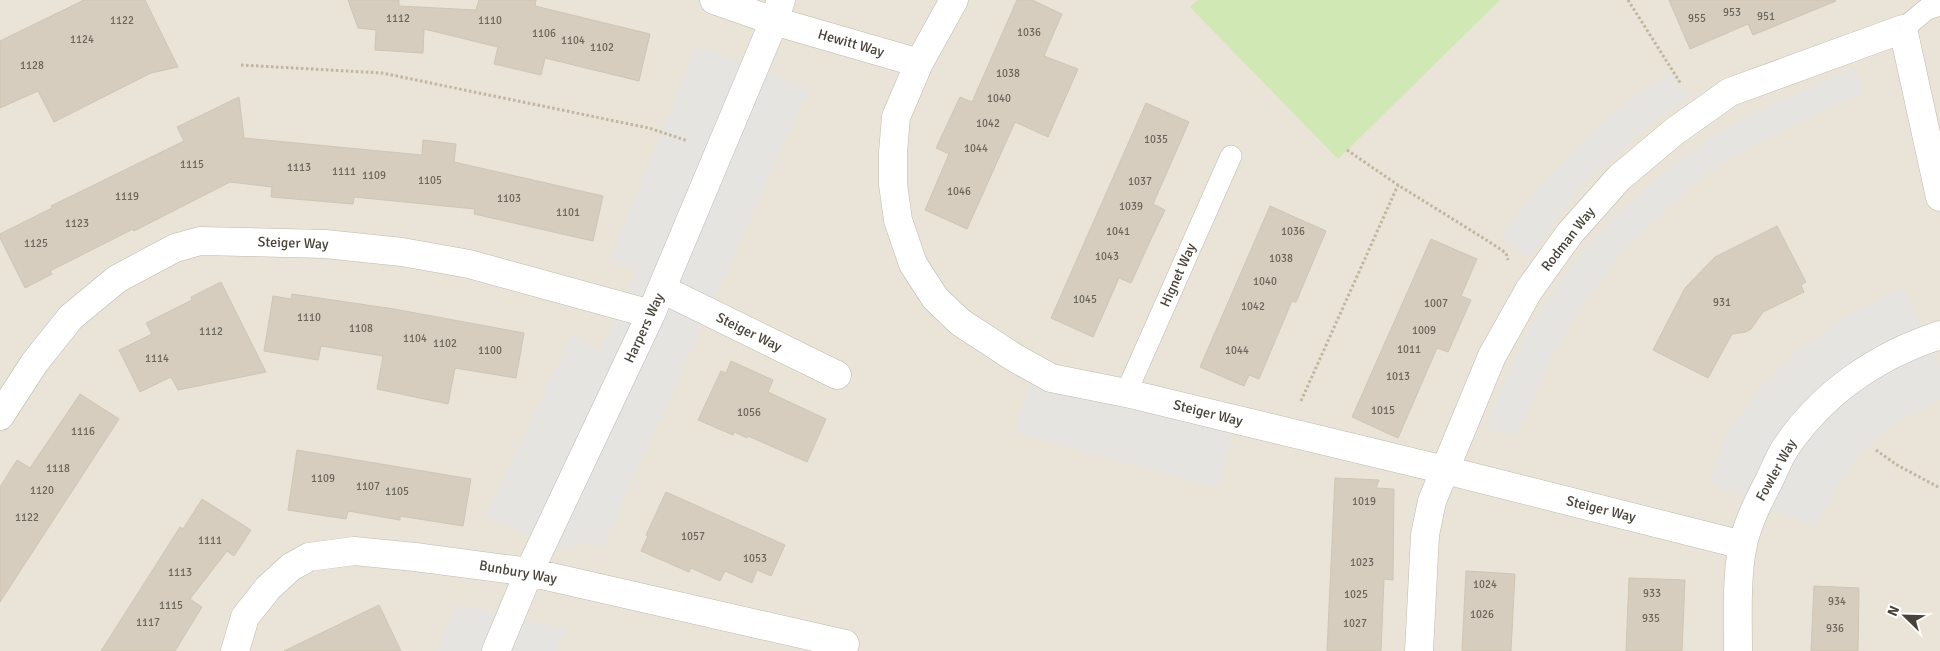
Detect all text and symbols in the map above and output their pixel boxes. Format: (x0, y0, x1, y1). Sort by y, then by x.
house number: 953 (1723, 6, 1741, 19)
house number: 951 (1757, 10, 1775, 23)
house number: 1112 (386, 12, 410, 25)
house number: 955 (1688, 12, 1706, 25)
house number: 1122 (110, 14, 134, 27)
house number: 1110 (478, 14, 502, 27)
street label: Hewitt Way (816, 25, 886, 61)
house number: 1036 (1017, 26, 1041, 39)
house number: 1106 (532, 27, 556, 40)
house number: 1124 (70, 33, 94, 46)
house number: 1104 (561, 34, 585, 47)
house number: 1102 (590, 41, 614, 54)
house number: 1128 (20, 59, 44, 72)
house number: 1038 (996, 67, 1020, 80)
house number: 1040 (987, 92, 1011, 105)
house number: 1042 (976, 117, 1000, 130)
house number: 1035 (1144, 133, 1168, 146)
house number: 1044 (964, 142, 988, 155)
house number: 1115 (180, 158, 204, 171)
house number: 1113 (287, 161, 311, 174)
house number: 1111 (332, 165, 356, 178)
house number: 1109 (362, 169, 386, 182)
house number: 1105 (418, 174, 442, 187)
house number: 1037 (1128, 175, 1152, 188)
house number: 1046 (947, 185, 971, 198)
house number: 1119 (115, 190, 139, 203)
house number: 1103 (497, 192, 521, 205)
house number: 1039 (1119, 200, 1143, 213)
street label: Rodman Way (1538, 203, 1599, 274)
house number: 1101 (556, 206, 580, 219)
house number: 1123 (65, 217, 89, 230)
house number: 1041 (1106, 225, 1130, 238)
house number: 1036 (1281, 225, 1305, 238)
street label: Steiger Way (257, 233, 329, 253)
house number: 1125 (24, 237, 48, 250)
street label: Hignet Way (1156, 240, 1200, 310)
house number: 1043 (1095, 250, 1119, 263)
house number: 1038 (1269, 252, 1293, 265)
house number: 1040 (1253, 275, 1277, 288)
street label: Harpers Way (620, 290, 668, 366)
house number: 1045 (1073, 293, 1097, 306)
house number: 931 (1713, 296, 1731, 309)
house number: 1007 (1424, 297, 1448, 310)
house number: 1042 (1241, 300, 1265, 313)
street label: Steiger Way (713, 309, 785, 355)
house number: 1110 (297, 311, 321, 324)
house number: 1108 (349, 322, 373, 335)
house number: 1009 (1412, 324, 1436, 337)
house number: 1112 (199, 325, 223, 338)
house number: 1104 (403, 332, 427, 345)
house number: 1102 (433, 337, 457, 350)
house number: 1011 (1397, 343, 1421, 356)
house number: 1100 (478, 344, 502, 357)
house number: 1044 (1225, 344, 1249, 357)
house number: 1114 (145, 352, 169, 365)
house number: 1013 (1386, 370, 1410, 383)
street label: Steiger Way (1172, 396, 1245, 430)
house number: 1015 (1371, 404, 1395, 417)
house number: 1056 (737, 406, 761, 419)
house number: 1116 (71, 425, 95, 438)
street label: Fowler Way (1752, 436, 1800, 504)
house number: 1118 (46, 462, 70, 475)
house number: 1109 (311, 472, 335, 485)
house number: 1107 (356, 480, 380, 493)
house number: 1120 (30, 484, 54, 497)
house number: 1105 (385, 485, 409, 498)
street label: Steiger Way (1565, 492, 1638, 526)
house number: 1019 (1352, 495, 1376, 508)
house number: 1122 (15, 511, 39, 524)
house number: 1057 (681, 530, 705, 543)
house number: 1111 (198, 534, 222, 547)
house number: 1053 (743, 552, 767, 565)
house number: 1023 (1350, 556, 1374, 569)
street label: Bunbury Way (478, 557, 559, 587)
house number: 1113 (168, 566, 192, 579)
house number: 1024 (1473, 578, 1497, 591)
house number: 933 (1643, 587, 1661, 600)
house number: 1025 (1344, 588, 1368, 601)
north arrow (1880, 591, 1930, 641)
house number: 934 (1828, 595, 1846, 608)
house number: 1115 (159, 599, 183, 612)
text: N (1884, 603, 1903, 619)
house number: 1026 (1470, 608, 1494, 621)
house number: 935 (1642, 612, 1660, 625)
house number: 1117 (136, 616, 160, 629)
house number: 1027 (1343, 617, 1367, 630)
house number: 936 (1826, 622, 1844, 635)

